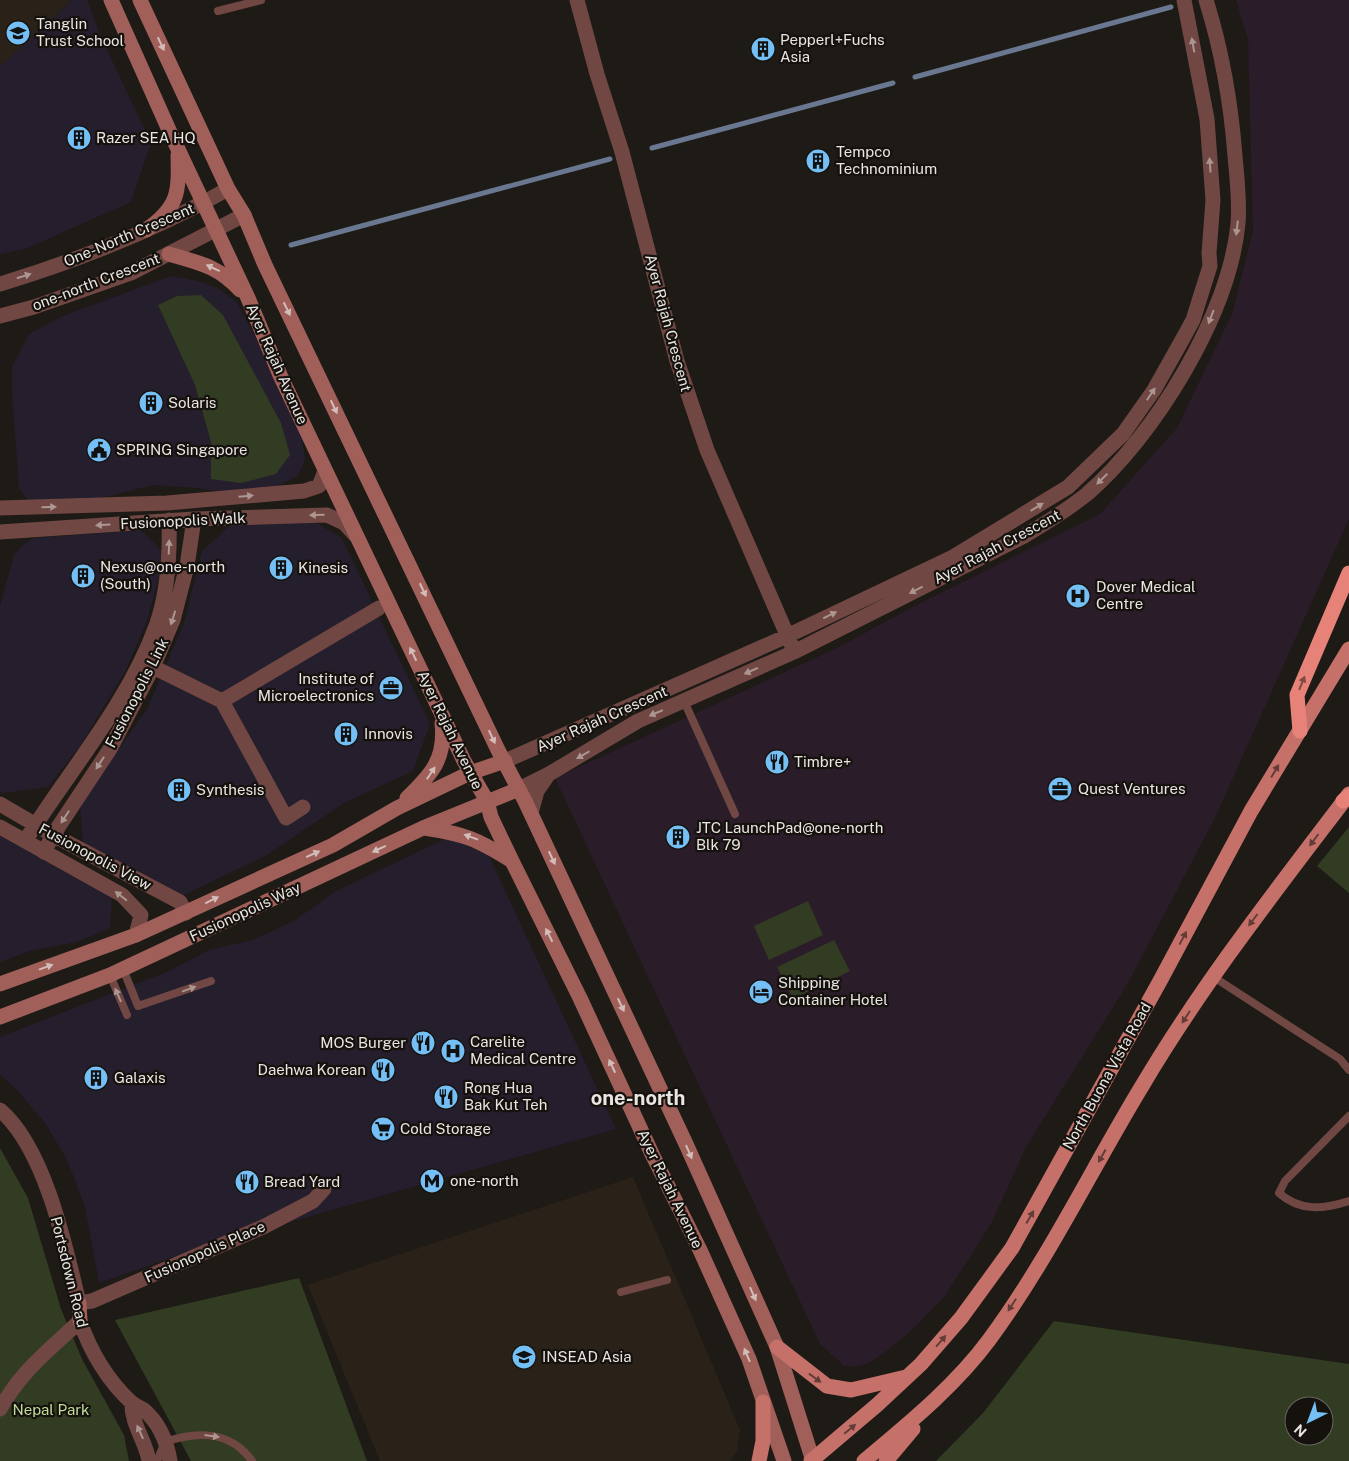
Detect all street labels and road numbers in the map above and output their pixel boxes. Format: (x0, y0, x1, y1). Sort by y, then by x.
street label: One-North Crescent (61, 199, 197, 270)
street label: one-north Crescent (30, 249, 162, 314)
street label: Ayer Rajah Crescent (642, 252, 695, 393)
street label: Ayer Rajah Avenue (243, 301, 312, 427)
street label: Ayer Rajah Crescent (930, 506, 1063, 587)
street label: Fusionopolis Walk (120, 509, 246, 532)
street label: Fusionopolis Link (102, 635, 172, 750)
street label: Ayer Rajah Avenue (414, 668, 487, 792)
street label: Ayer Rajah Crescent (534, 682, 670, 755)
street label: Fusionopolis View (36, 820, 155, 893)
street label: Fusionopolis Way (187, 878, 303, 945)
street label: North Buona Vista Road (1059, 999, 1154, 1152)
street label: Ayer Rajah Avenue (634, 1127, 707, 1251)
street label: Portsdown Road (47, 1215, 91, 1329)
street label: Fusionopolis Place (142, 1217, 268, 1286)

